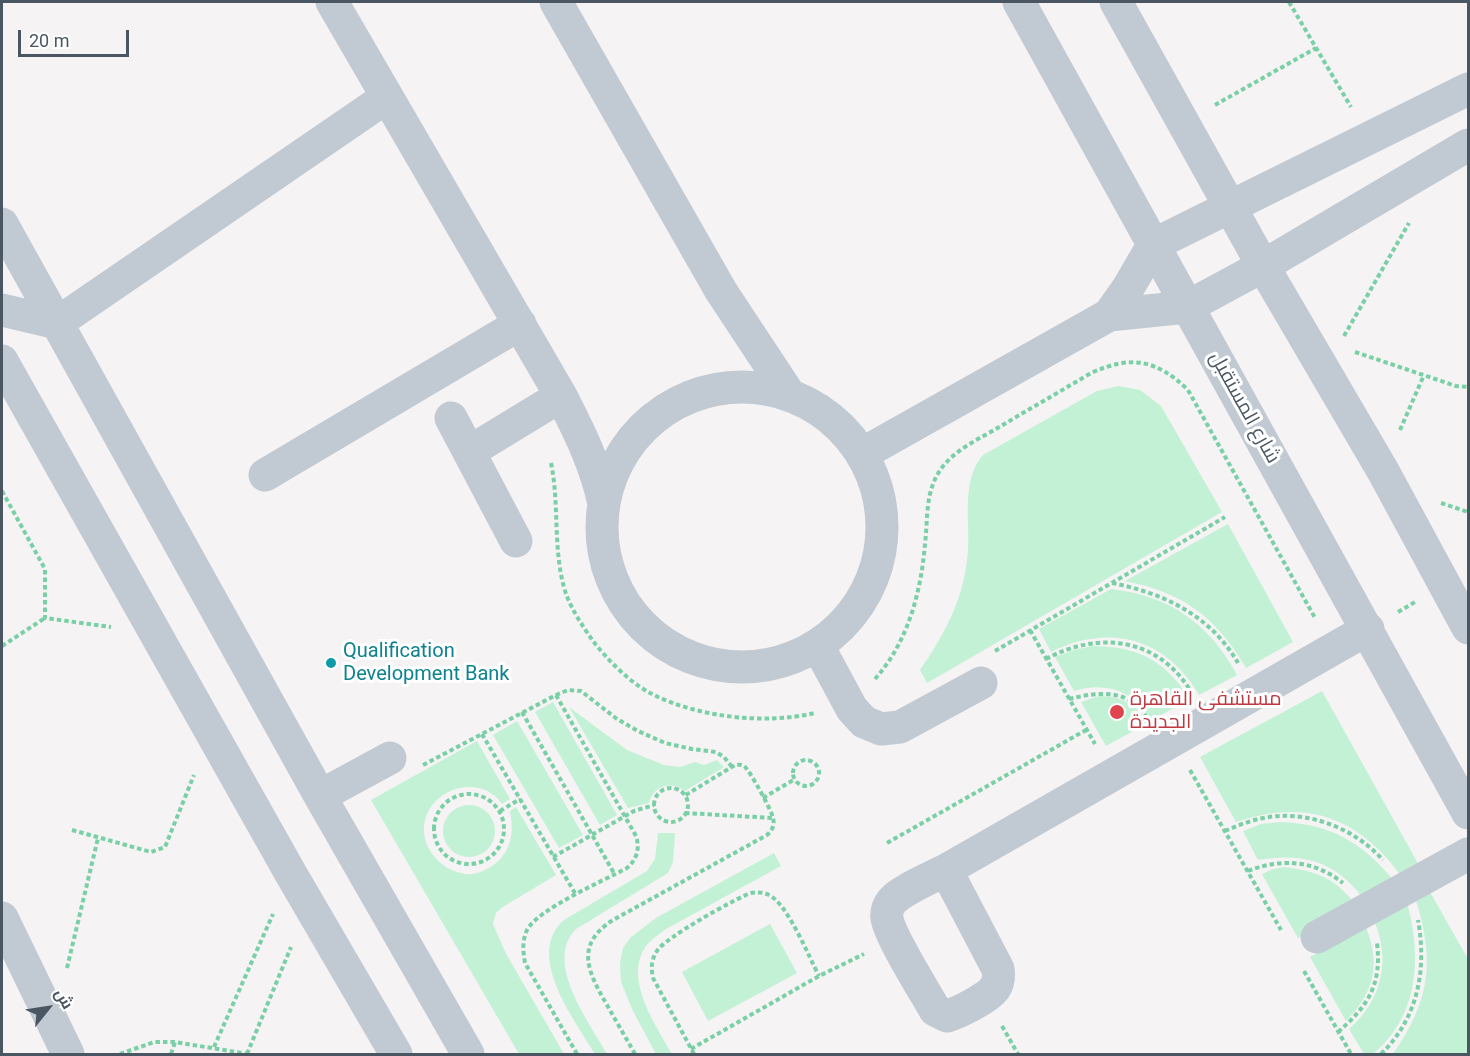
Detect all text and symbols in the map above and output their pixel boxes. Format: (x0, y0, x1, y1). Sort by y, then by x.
scale bar (21, 18, 132, 56)
text: 20 m (29, 30, 69, 51)
street label: شارع المستقبل (1203, 348, 1285, 468)
place label: Qualification Development Bank (343, 640, 509, 687)
marker: Qualification Development Bank (324, 656, 338, 670)
place label: مستشفى القاهرة الجديدة (1130, 688, 1282, 735)
marker: مستشفى القاهرة الجديدة (1108, 703, 1126, 721)
north arrow (18, 978, 78, 1038)
text: ش (51, 985, 77, 1012)

